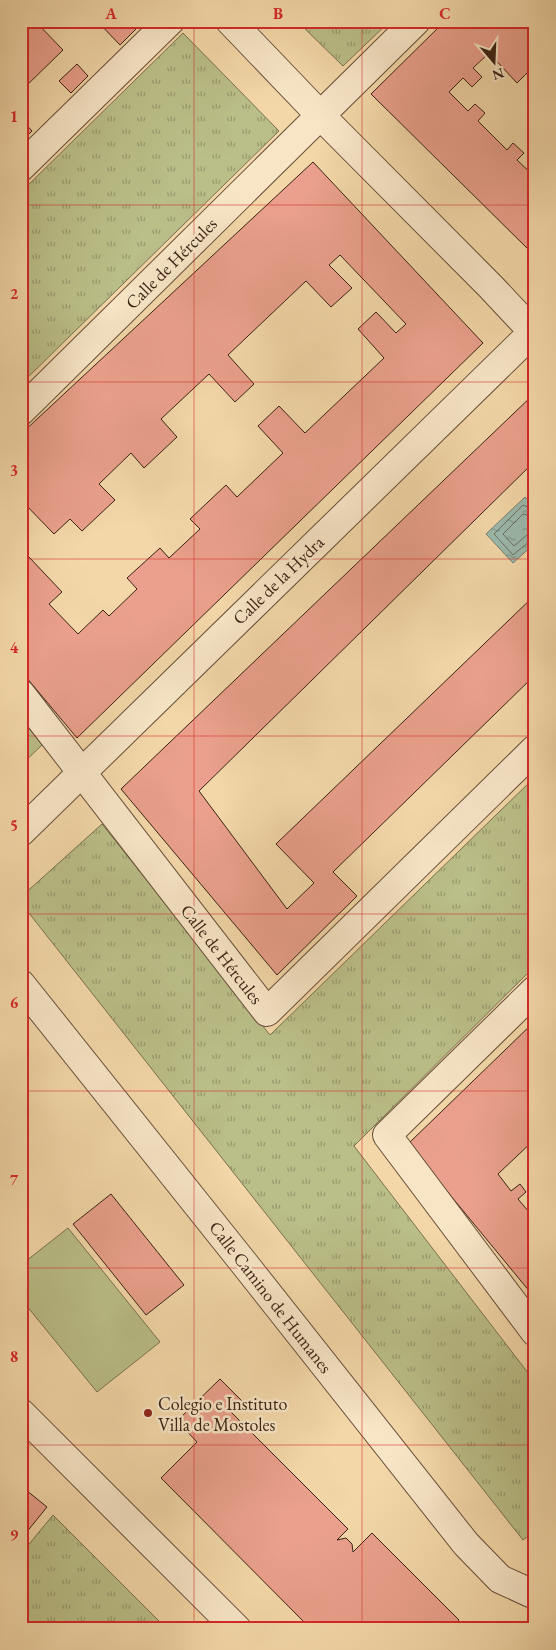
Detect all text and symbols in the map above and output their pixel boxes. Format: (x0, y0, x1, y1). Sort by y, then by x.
text: A (104, 3, 117, 24)
text: B (273, 3, 283, 24)
text: C (439, 3, 451, 24)
north arrow (468, 38, 518, 88)
text: N (489, 64, 507, 85)
text: 1 (10, 106, 18, 127)
street label: Calle de Hércules (120, 212, 222, 314)
text: 2 (10, 283, 19, 304)
text: 3 (10, 460, 18, 481)
street label: Calle de la Hydra (227, 530, 329, 629)
text: 4 (10, 637, 19, 658)
text: 5 (10, 815, 18, 836)
street label: Calle de Hércules (176, 899, 268, 1009)
text: 6 (10, 992, 19, 1013)
text: 7 (10, 1169, 19, 1190)
street label: Calle Camino de Humanes (204, 1216, 338, 1378)
text: 8 (10, 1346, 18, 1367)
place label: Colegio e Instituto Villa de Mostoles (158, 1392, 287, 1436)
marker: Colegio e Instituto Villa de Mostoles (142, 1407, 154, 1419)
text: 9 (10, 1524, 19, 1545)

